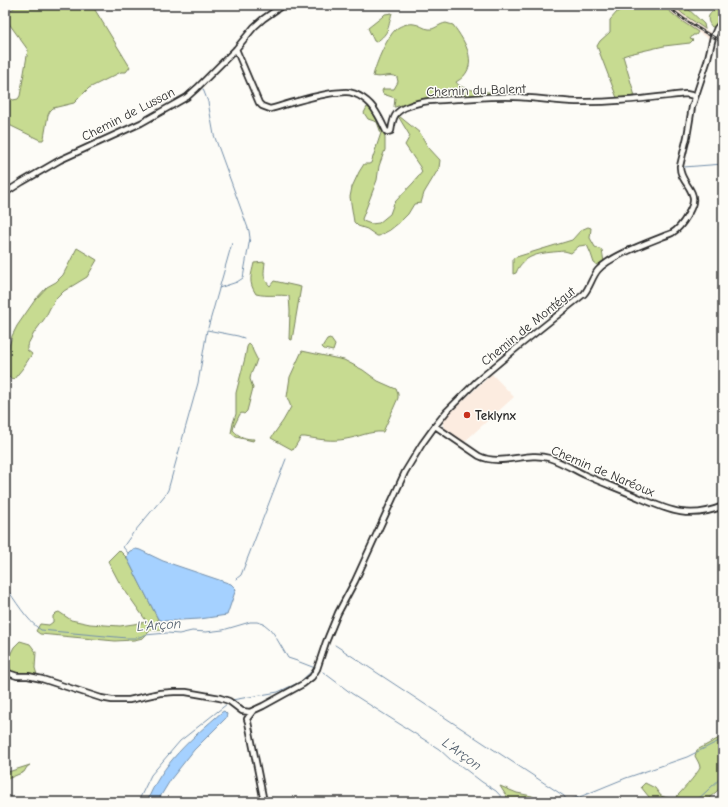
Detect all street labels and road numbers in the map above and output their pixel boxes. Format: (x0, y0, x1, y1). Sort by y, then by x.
street label: Chemin du Balent (426, 81, 527, 99)
street label: Chemin de Lussan (79, 84, 177, 144)
street label: Chemin de Montégut (478, 283, 579, 368)
street label: Chemin de Naréoux (549, 442, 658, 500)

